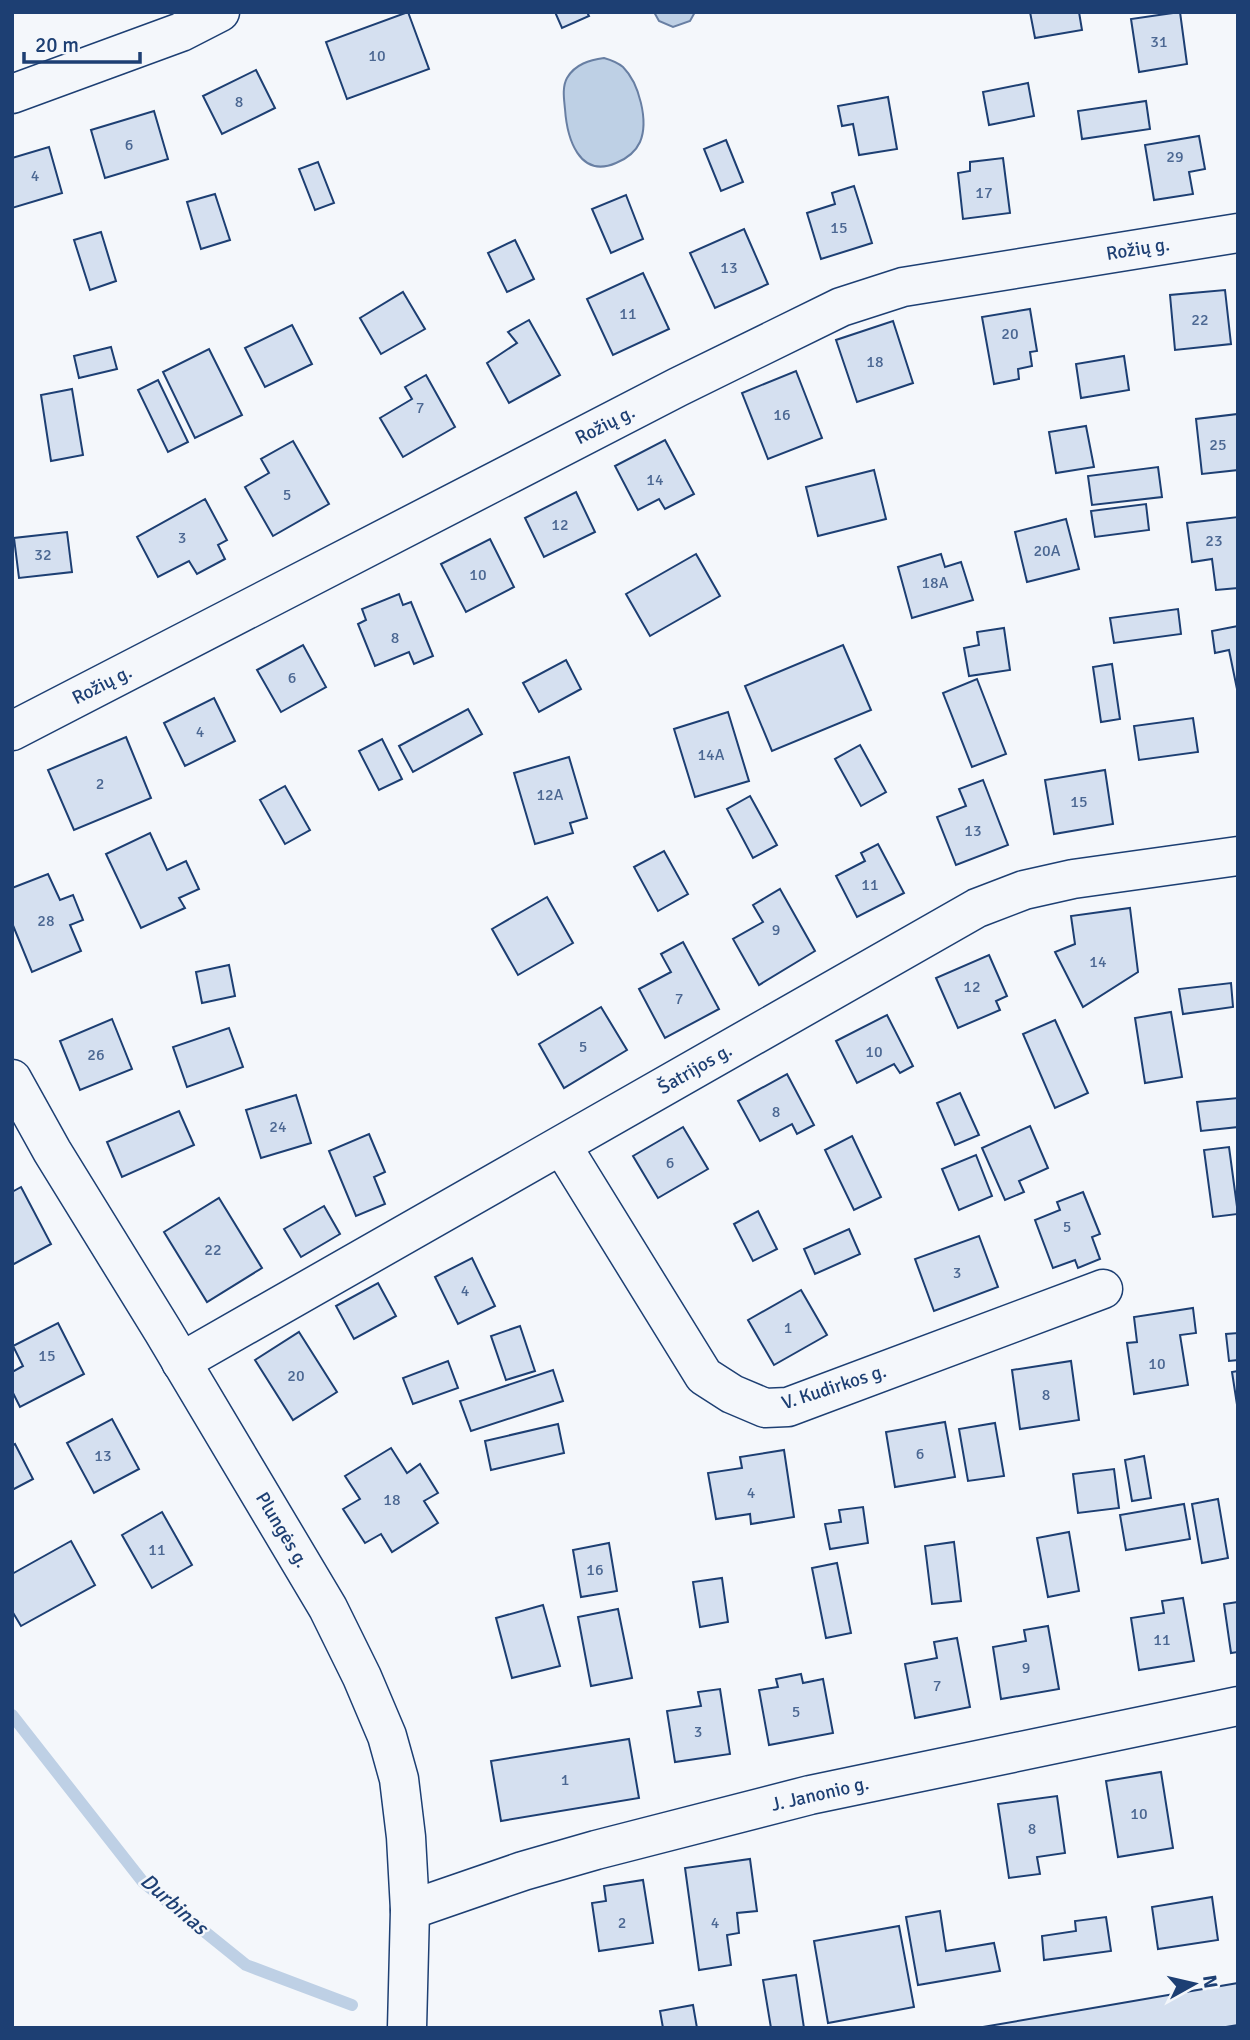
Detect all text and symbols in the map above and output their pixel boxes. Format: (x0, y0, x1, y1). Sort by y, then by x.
scale bar (24, 21, 140, 65)
text: 20 m (35, 32, 79, 58)
house number: 31 (1150, 32, 1168, 52)
house number: 10 (368, 46, 386, 66)
house number: 8 (235, 92, 243, 112)
house number: 6 (125, 135, 133, 155)
house number: 29 (1166, 147, 1184, 167)
house number: 4 (31, 166, 40, 186)
house number: 17 (975, 183, 993, 203)
house number: 15 (830, 218, 848, 238)
street label: Rožių g. (1105, 232, 1171, 266)
house number: 13 (720, 258, 738, 278)
house number: 11 (619, 304, 637, 324)
house number: 22 (1191, 310, 1209, 330)
house number: 20 (1001, 324, 1019, 344)
house number: 18 (866, 352, 884, 372)
house number: 7 (416, 398, 424, 418)
street label: Rožių g. (571, 400, 639, 450)
house number: 16 (773, 405, 791, 425)
house number: 25 (1209, 435, 1227, 455)
house number: 14 (646, 470, 664, 490)
house number: 5 (283, 485, 291, 505)
house number: 12 (551, 515, 569, 535)
house number: 3 (178, 528, 186, 548)
house number: 23 (1205, 531, 1223, 551)
house number: 20A (1033, 541, 1061, 561)
house number: 32 (34, 545, 52, 565)
house number: 10 (469, 565, 487, 585)
house number: 18A (921, 573, 949, 593)
house number: 8 (391, 628, 399, 648)
street label: Rožių g. (68, 660, 136, 710)
house number: 6 (288, 668, 296, 688)
house number: 4 (196, 722, 205, 742)
house number: 14A (697, 745, 725, 765)
house number: 2 (96, 774, 104, 794)
house number: 12A (536, 785, 564, 805)
house number: 15 (1070, 792, 1088, 812)
house number: 13 (964, 821, 982, 841)
house number: 11 (861, 875, 879, 895)
house number: 28 (37, 911, 55, 931)
house number: 9 (772, 920, 780, 940)
house number: 14 (1089, 952, 1107, 972)
house number: 12 (963, 977, 981, 997)
house number: 7 (675, 989, 683, 1009)
house number: 5 (579, 1037, 587, 1057)
street label: Šatrijos g. (653, 1037, 736, 1100)
house number: 10 (865, 1042, 883, 1062)
house number: 26 (87, 1045, 105, 1065)
house number: 8 (772, 1102, 780, 1122)
house number: 24 (269, 1117, 287, 1137)
house number: 6 (666, 1153, 674, 1173)
house number: 5 (1063, 1217, 1071, 1237)
house number: 22 (204, 1240, 222, 1260)
house number: 3 (953, 1263, 961, 1283)
house number: 4 (461, 1281, 470, 1301)
house number: 1 (784, 1318, 792, 1338)
house number: 15 (38, 1346, 56, 1366)
house number: 10 (1148, 1354, 1166, 1374)
street label: V. Kudirkos g. (779, 1359, 889, 1415)
house number: 20 (287, 1366, 305, 1386)
house number: 8 (1042, 1385, 1050, 1405)
house number: 6 (916, 1444, 924, 1464)
house number: 13 (94, 1446, 112, 1466)
house number: 4 (747, 1483, 756, 1503)
street label: Plungės g. (250, 1488, 314, 1572)
house number: 18 (383, 1490, 401, 1510)
house number: 11 (148, 1540, 166, 1560)
house number: 16 (586, 1560, 604, 1580)
house number: 11 (1153, 1630, 1171, 1650)
house number: 9 (1022, 1658, 1030, 1678)
house number: 7 (933, 1676, 941, 1696)
house number: 5 (792, 1702, 800, 1722)
house number: 3 (694, 1722, 702, 1742)
house number: 1 (561, 1770, 569, 1790)
street label: J. Janonio g. (769, 1771, 871, 1817)
house number: 10 (1130, 1804, 1148, 1824)
house number: 8 (1028, 1819, 1036, 1839)
water label: Durbinas (135, 1868, 214, 1942)
house number: 2 (618, 1913, 626, 1933)
house number: 4 (711, 1913, 720, 1933)
north arrow (1159, 1949, 1229, 2019)
text: N (1197, 1974, 1223, 1990)

